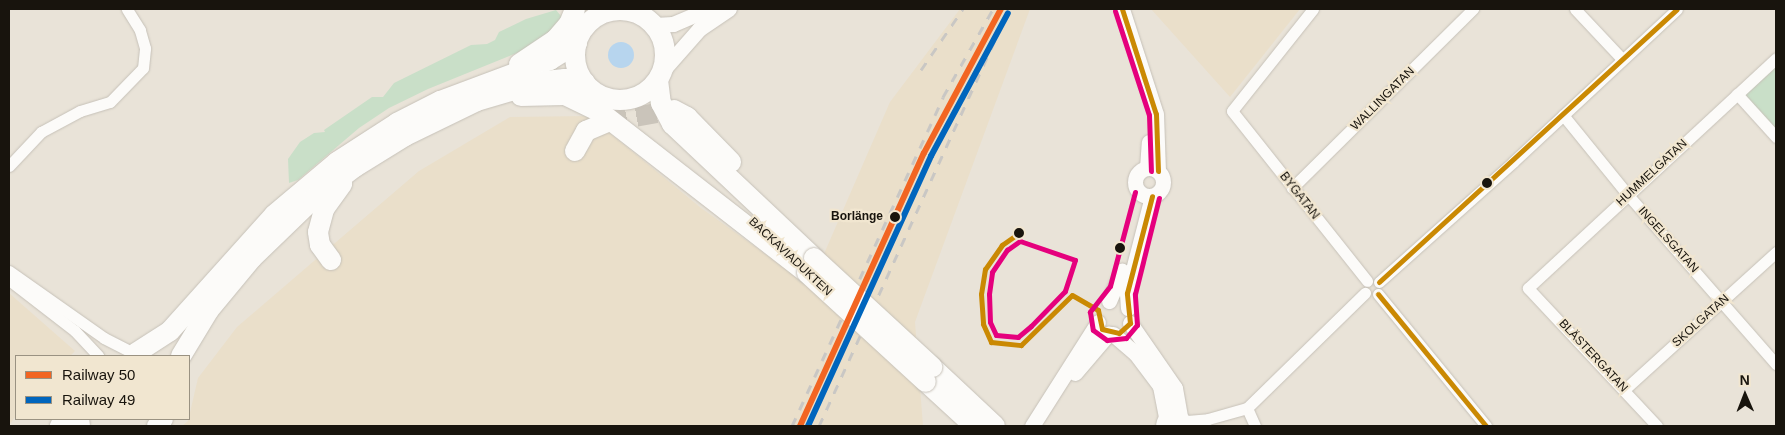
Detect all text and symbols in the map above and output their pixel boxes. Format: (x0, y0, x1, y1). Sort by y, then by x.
street label: WALLINGATAN (1348, 64, 1418, 134)
street label: HUMMELGATAN (1614, 137, 1690, 209)
street label: BYGATAN (1276, 170, 1322, 222)
unlabelled marker (1482, 178, 1492, 188)
street label: INGELSGATAN (1635, 204, 1701, 276)
marker: Borlänge (887, 209, 903, 225)
place label: Borlänge (831, 210, 883, 224)
street label: BACKAVIADUKTEN (745, 215, 835, 299)
unlabelled marker (1014, 228, 1024, 238)
unlabelled marker (1115, 243, 1125, 253)
street label: SKOLGATAN (1670, 292, 1732, 350)
street label: BLÄSTERGATAN (1556, 317, 1630, 395)
legend (15, 355, 190, 420)
text: Railway 50 (62, 366, 135, 383)
north arrow (1720, 370, 1770, 420)
text: N (1740, 372, 1750, 388)
text: Railway 49 (62, 391, 135, 408)

